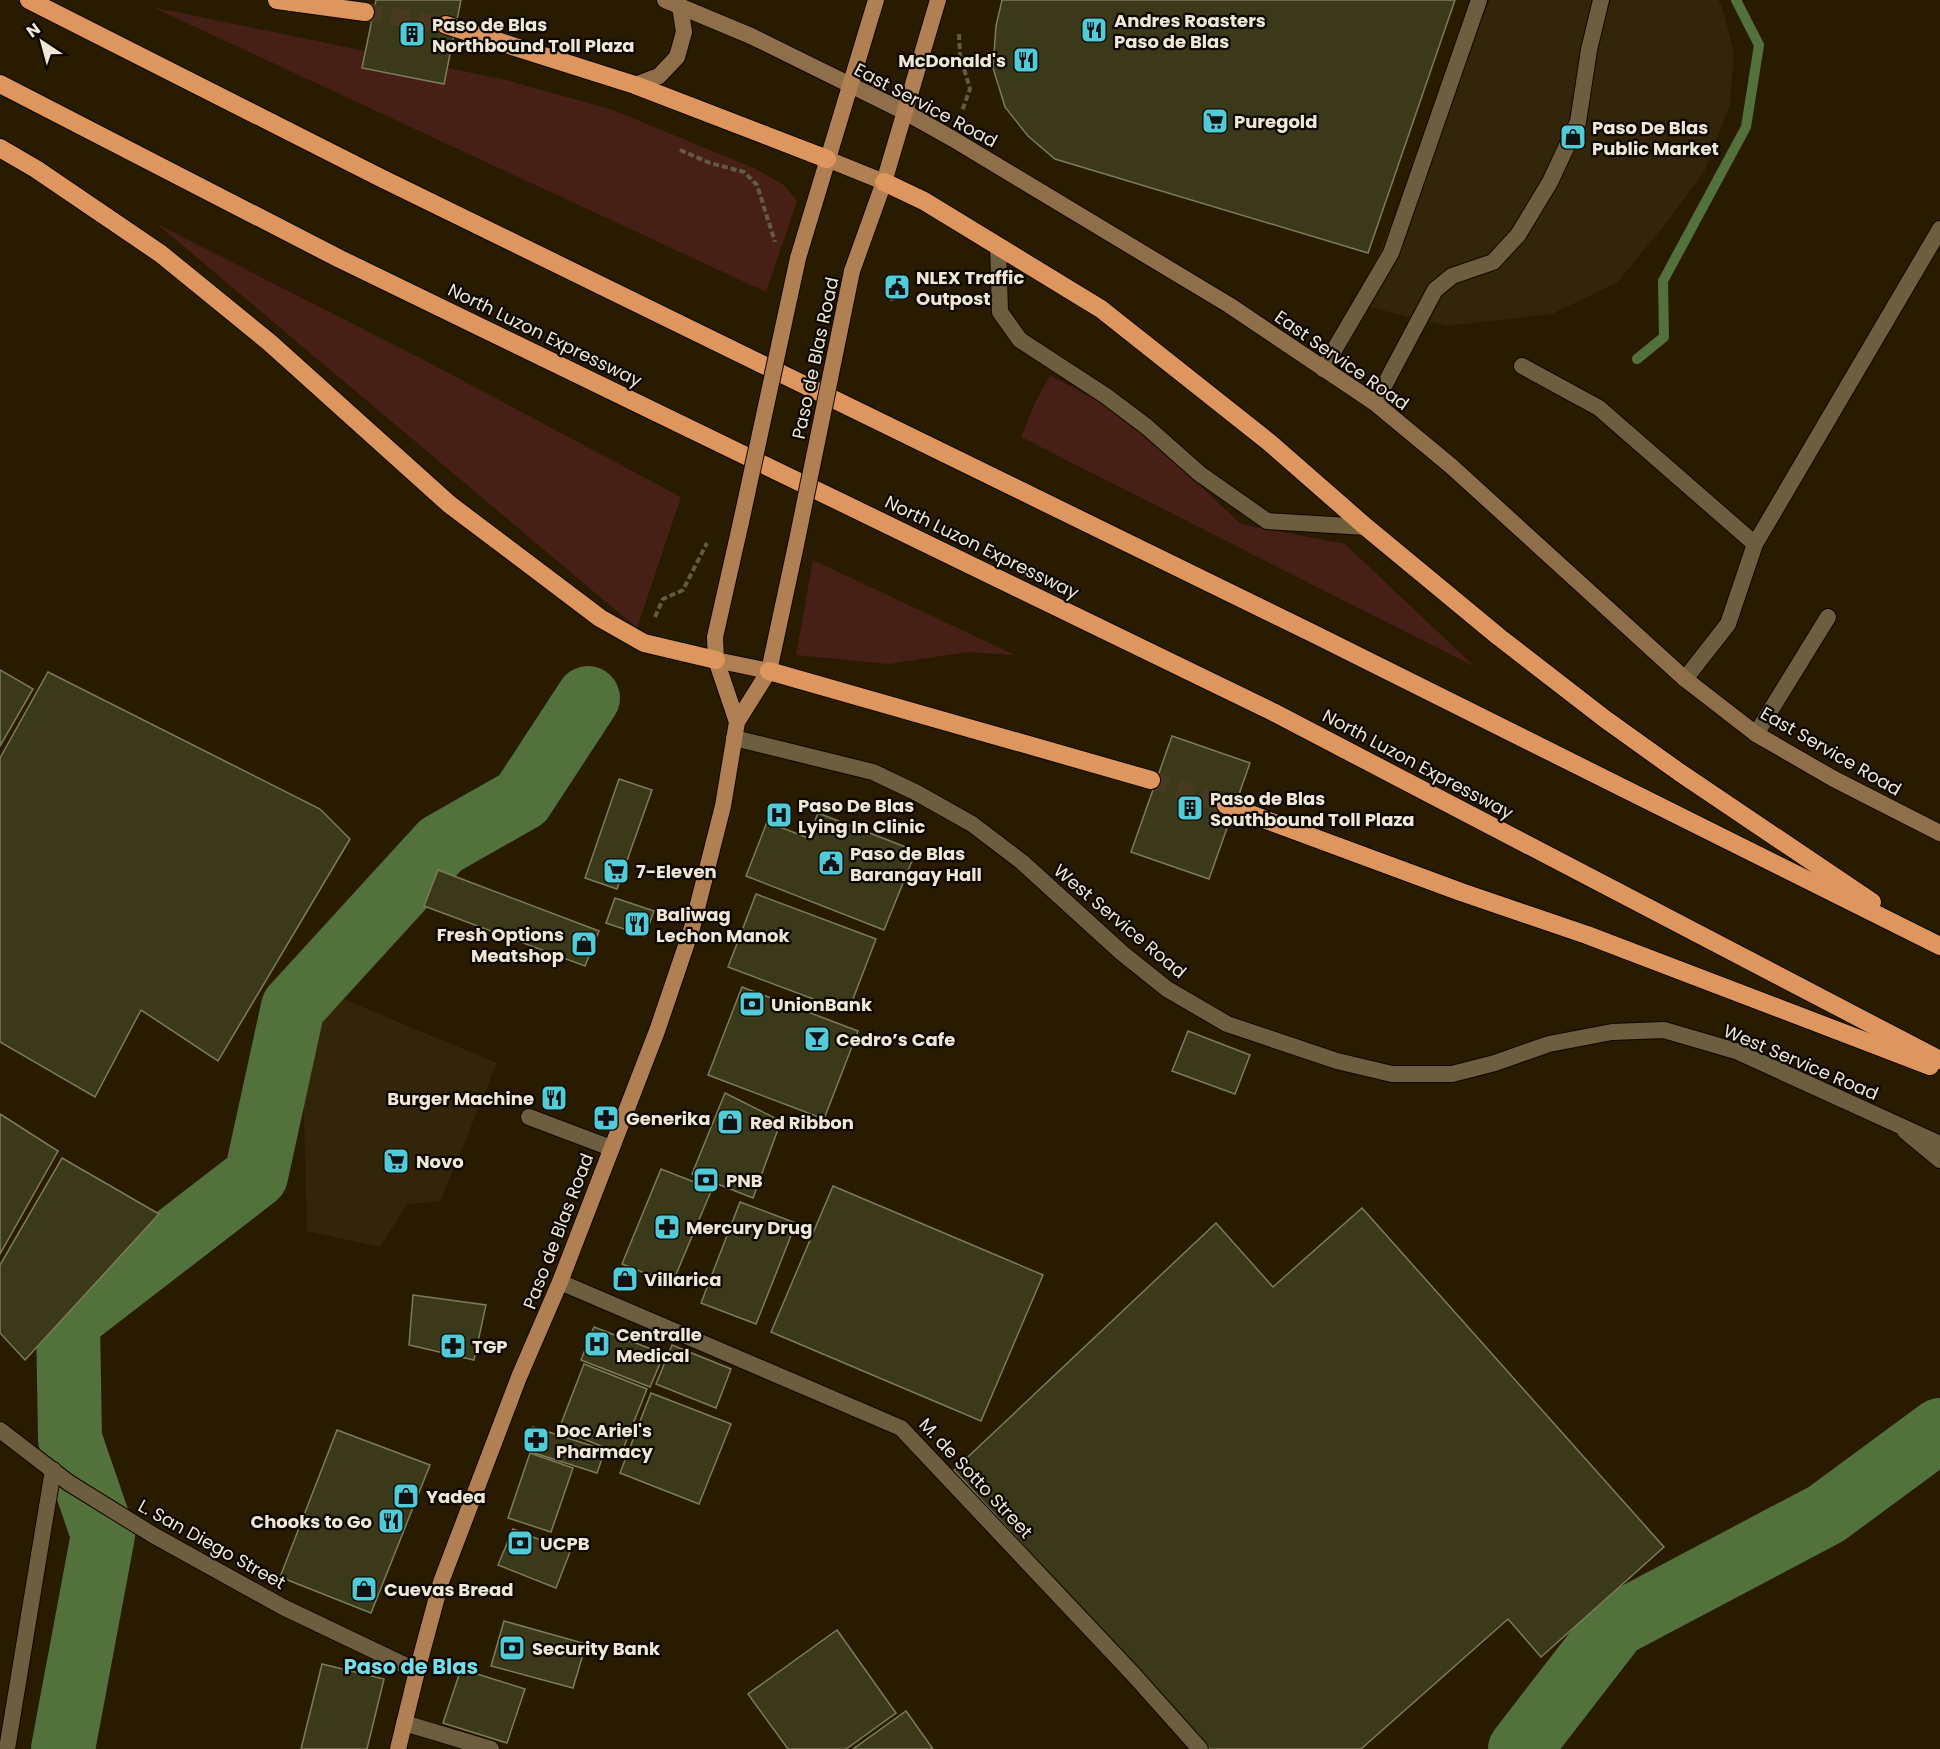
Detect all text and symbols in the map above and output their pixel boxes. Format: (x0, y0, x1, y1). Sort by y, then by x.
place label: Andres Roasters Paso de Blas (1114, 8, 1266, 54)
north arrow (12, 12, 72, 72)
place label: Paso de Blas Northbound Toll Plaza (432, 12, 635, 58)
restaurant icon: Andres Roasters Paso de Blas (1079, 15, 1109, 45)
text: N (22, 17, 45, 43)
building icon: Paso de Blas Northbound Toll Plaza (397, 19, 427, 49)
restaurant icon: McDonald's (1011, 45, 1041, 75)
place label: McDonald's (898, 48, 1006, 73)
street label: East Service Road (850, 57, 1002, 153)
supermarket icon: Puregold (1200, 106, 1230, 136)
place label: Puregold (1234, 109, 1317, 134)
place label: Paso De Blas Public Market (1592, 115, 1719, 161)
shop icon: Paso De Blas Public Market (1558, 122, 1588, 152)
place label: NLEX Traffic Outpost (916, 265, 1024, 311)
public building icon: NLEX Traffic Outpost (882, 272, 912, 302)
street label: Paso de Blas Road (786, 275, 844, 441)
street label: North Luzon Expressway (444, 277, 646, 393)
street label: East Service Road (1270, 304, 1414, 416)
street label: North Luzon Expressway (881, 489, 1083, 605)
street label: East Service Road (1756, 700, 1906, 802)
street label: North Luzon Expressway (1318, 703, 1518, 825)
place label: Paso de Blas Southbound Toll Plaza (1210, 786, 1415, 832)
place label: Paso De Blas Lying In Clinic (798, 793, 925, 839)
building icon: Paso de Blas Southbound Toll Plaza (1175, 793, 1205, 823)
hospital icon: Paso De Blas Lying In Clinic (764, 800, 794, 830)
place label: Paso de Blas Barangay Hall (850, 841, 982, 887)
public building icon: Paso de Blas Barangay Hall (816, 848, 846, 878)
supermarket icon: 7-Eleven (601, 856, 631, 886)
street label: West Service Road (1048, 858, 1192, 984)
place label: 7-Eleven (636, 859, 717, 884)
place label: Baliwag Lechon Manok (656, 902, 790, 948)
restaurant icon: Baliwag Lechon Manok (622, 909, 652, 939)
place label: Fresh Options Meatshop (437, 922, 564, 968)
shop icon: Fresh Options Meatshop (569, 929, 599, 959)
bank icon: UnionBank (737, 989, 767, 1019)
place label: UnionBank (771, 992, 873, 1017)
street label: West Service Road (1720, 1018, 1882, 1106)
bar icon: Cedro’s Cafe (802, 1024, 832, 1054)
place label: Cedro’s Cafe (836, 1027, 955, 1052)
restaurant icon: Burger Machine (539, 1083, 569, 1113)
place label: Burger Machine (387, 1086, 534, 1111)
pharmacy icon: Generika (591, 1103, 621, 1133)
place label: Generika (626, 1106, 710, 1131)
shop icon: Red Ribbon (715, 1107, 745, 1137)
place label: Red Ribbon (750, 1110, 854, 1135)
supermarket icon: Novo (381, 1146, 411, 1176)
place label: Novo (416, 1149, 464, 1174)
street label: Paso de Blas Road (517, 1149, 599, 1313)
bank icon: PNB (691, 1165, 721, 1195)
place label: PNB (726, 1168, 763, 1193)
pharmacy icon: Mercury Drug (652, 1212, 682, 1242)
place label: Mercury Drug (686, 1215, 812, 1240)
shop icon: Villarica (610, 1264, 640, 1294)
place label: Villarica (644, 1267, 721, 1292)
place label: Centralle Medical (616, 1322, 702, 1368)
hospital icon: Centralle Medical (582, 1329, 612, 1359)
pharmacy icon: TGP (438, 1331, 468, 1361)
place label: TGP (472, 1334, 508, 1359)
street label: M. de Sotto Street (914, 1412, 1038, 1544)
place label: Doc Ariel's Pharmacy (556, 1418, 653, 1464)
pharmacy icon: Doc Ariel's Pharmacy (521, 1425, 551, 1455)
shop icon: Yadea (391, 1481, 421, 1511)
place label: Yadea (426, 1484, 486, 1509)
street label: L. San Diego Street (134, 1493, 290, 1595)
restaurant icon: Chooks to Go (376, 1506, 406, 1536)
place label: Chooks to Go (250, 1509, 372, 1534)
bank icon: UCPB (505, 1528, 535, 1558)
place label: UCPB (540, 1531, 590, 1556)
shop icon: Cuevas Bread (349, 1574, 379, 1604)
place label: Cuevas Bread (384, 1577, 513, 1602)
bank icon: Security Bank (497, 1633, 527, 1663)
place label: Security Bank (532, 1636, 661, 1661)
district label: Paso de Blas (344, 1652, 478, 1681)

